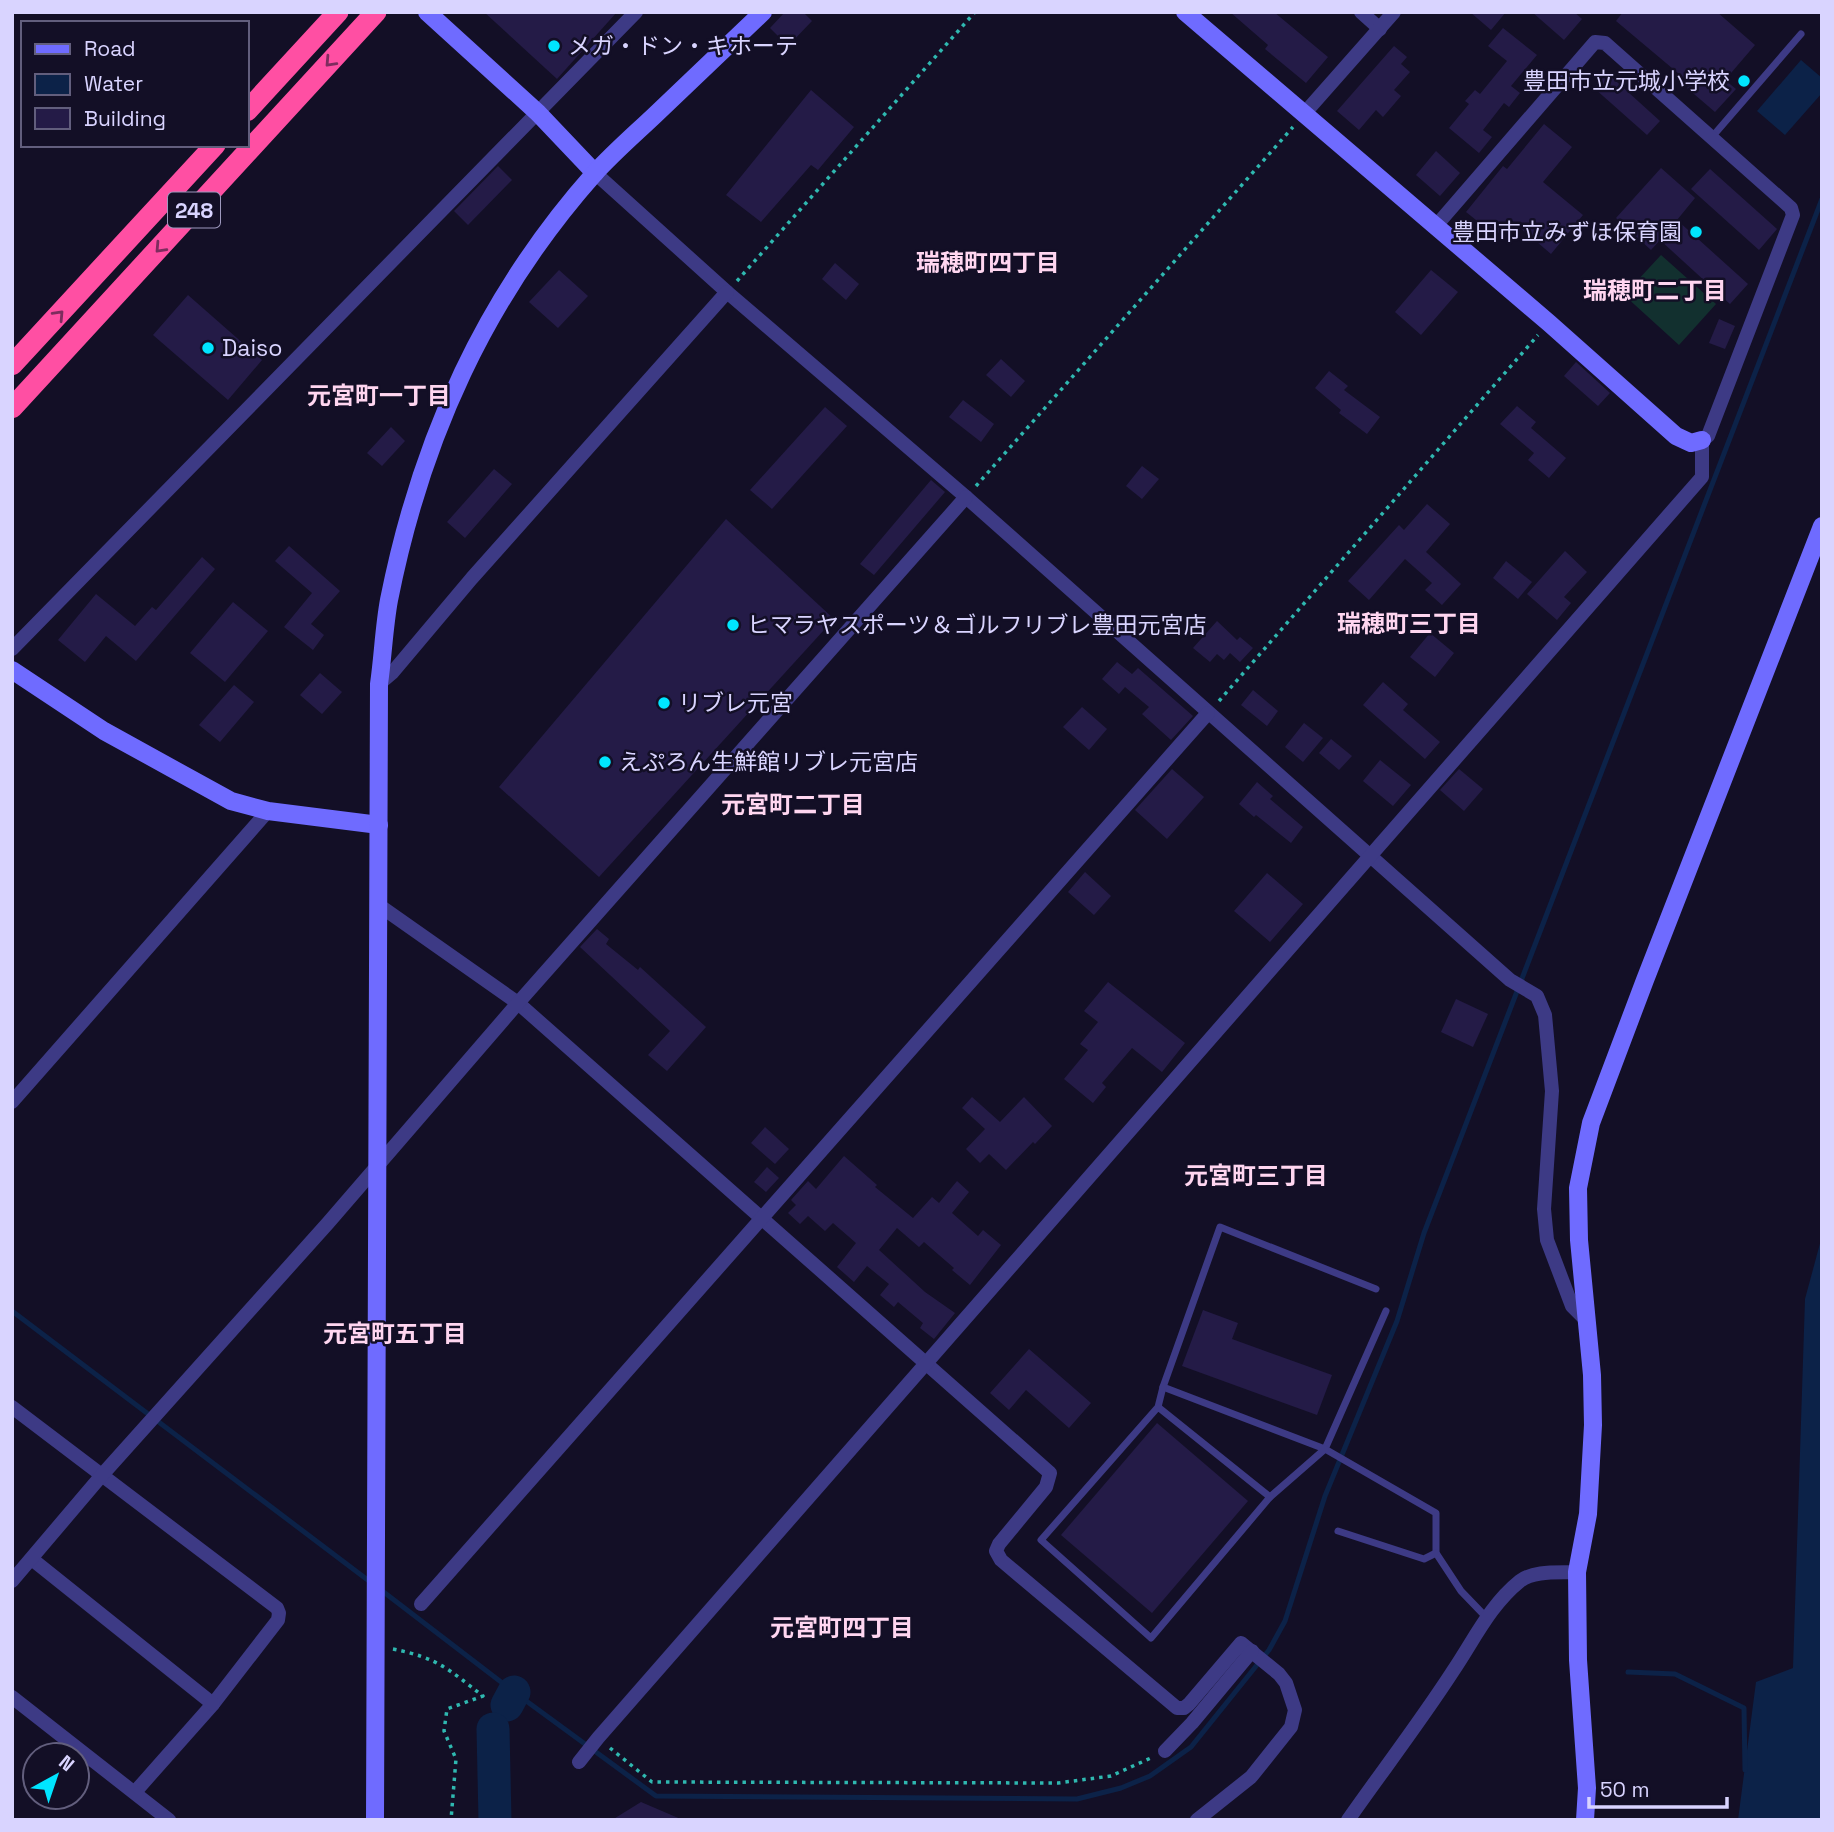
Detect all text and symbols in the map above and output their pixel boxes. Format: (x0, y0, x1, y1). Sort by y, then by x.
legend (21, 21, 248, 147)
place label: メガ・ドン・キホーテ (568, 31, 798, 61)
text: Road (84, 35, 136, 62)
marker: メガ・ドン・キホーテ (546, 38, 562, 54)
one-way arrow (326, 54, 338, 67)
place label: 豊田市立元城小学校 (1523, 66, 1730, 96)
text: Water (84, 70, 143, 97)
marker: 豊田市立元城小学校 (1736, 73, 1752, 89)
text: Building (84, 105, 166, 132)
road number: 248 (168, 192, 220, 228)
place label: 豊田市立みずほ保育園 (1452, 217, 1682, 247)
marker: 豊田市立みずほ保育園 (1688, 224, 1704, 240)
one-way arrow (155, 240, 168, 253)
district label: 瑞穂町四丁目 (916, 247, 1060, 278)
district label: 瑞穂町二丁目 (1583, 275, 1727, 306)
one-way arrow (50, 310, 63, 323)
place label: Daiso (222, 333, 282, 363)
marker: Daiso (200, 340, 216, 356)
district label: 元宮町一丁目 (307, 380, 451, 411)
district label: 瑞穂町三丁目 (1337, 608, 1481, 639)
place label: ヒマラヤスポーツ＆ゴルフリブレ豊田元宮店 (747, 610, 1207, 640)
marker: ヒマラヤスポーツ＆ゴルフリブレ豊田元宮店 (725, 617, 741, 633)
place label: リブレ元宮 (678, 688, 793, 718)
marker: リブレ元宮 (656, 695, 672, 711)
place label: えぷろん生鮮館リブレ元宮店 (619, 747, 918, 777)
marker: えぷろん生鮮館リブレ元宮店 (597, 754, 613, 770)
district label: 元宮町二丁目 (721, 789, 865, 820)
district label: 元宮町三丁目 (1184, 1160, 1328, 1191)
district label: 元宮町五丁目 (323, 1318, 467, 1349)
district label: 元宮町四丁目 (770, 1612, 914, 1643)
north arrow (21, 1741, 91, 1811)
text: N (54, 1750, 80, 1777)
scale bar (1589, 1766, 1727, 1810)
text: 50 m (1600, 1776, 1650, 1803)

